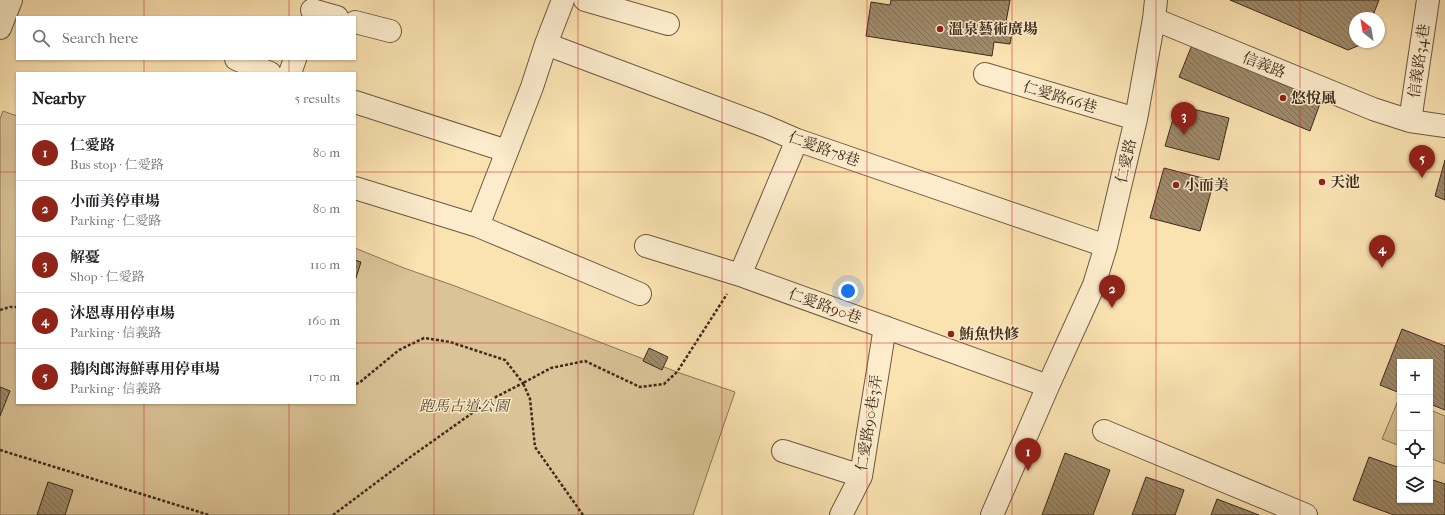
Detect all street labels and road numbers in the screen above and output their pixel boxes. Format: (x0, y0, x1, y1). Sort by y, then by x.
street label: 信義路34巷 (1405, 23, 1433, 99)
street label: 信義路 (1240, 48, 1288, 82)
street label: 仁愛路66巷 (1021, 77, 1099, 117)
street label: 仁愛路78巷 (786, 128, 862, 170)
street label: 仁愛路 (1112, 137, 1140, 185)
street label: 仁愛路90巷 (786, 285, 864, 327)
street label: 仁愛路90巷3弄 (853, 374, 885, 472)

